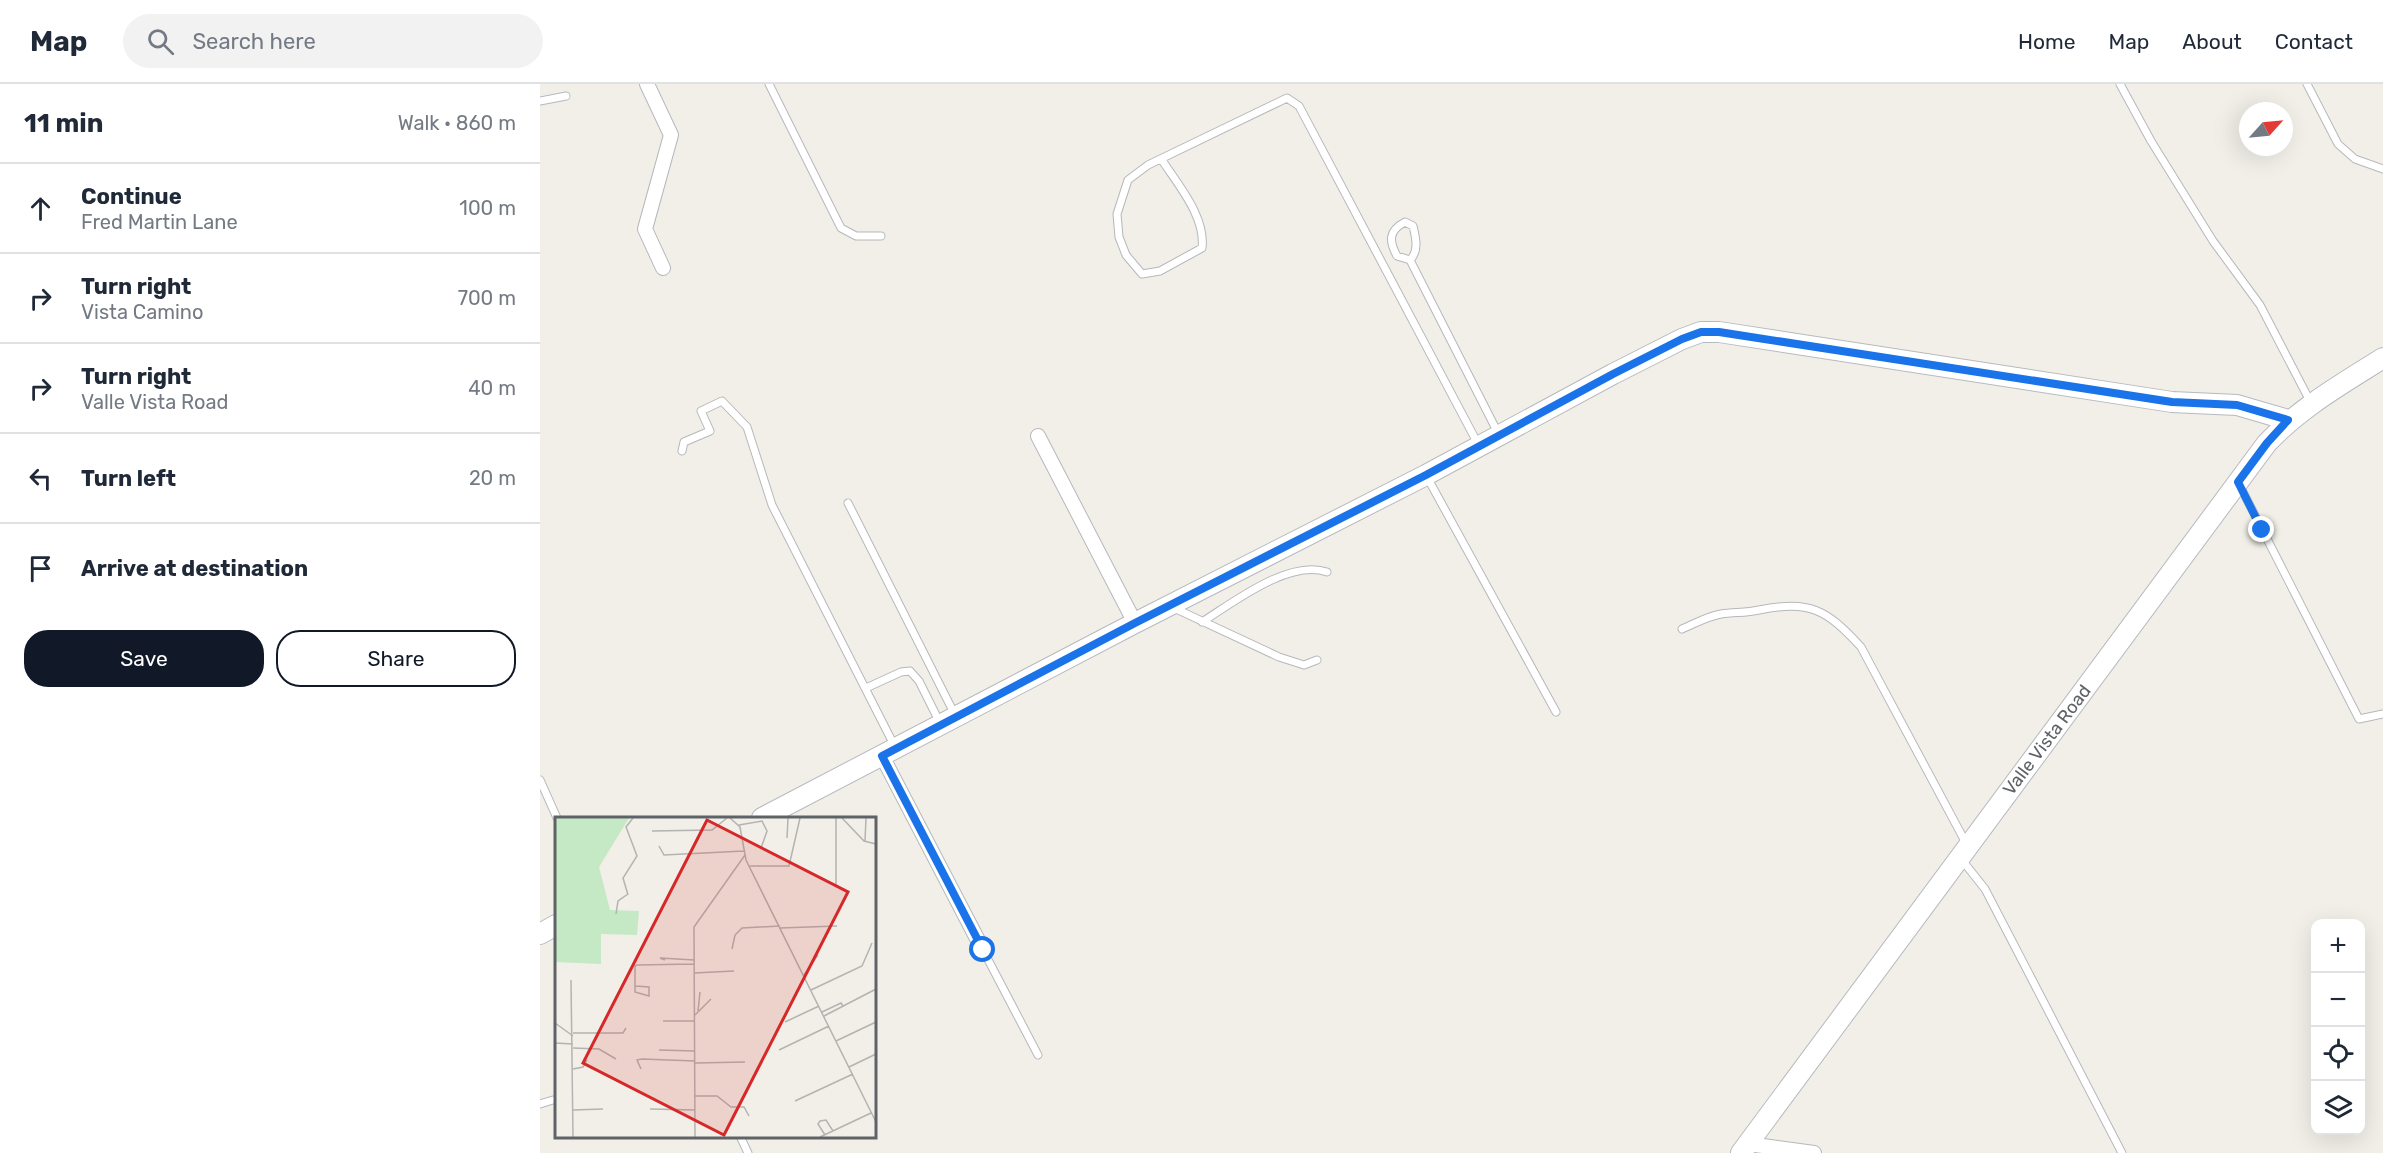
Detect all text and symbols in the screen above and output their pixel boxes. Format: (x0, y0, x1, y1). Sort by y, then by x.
search box (123, 14, 543, 68)
text: Map (30, 25, 87, 58)
icon: search (144, 25, 177, 58)
text: Search here (192, 28, 316, 55)
text: Home (2018, 29, 2075, 54)
text: Map (2108, 29, 2149, 54)
text: About (2182, 29, 2242, 54)
text: Contact (2275, 29, 2353, 54)
north arrow (2239, 102, 2293, 156)
text: 11 min (24, 108, 103, 139)
text: Walk · 860 m (398, 111, 516, 135)
text: Continue (81, 183, 182, 210)
icon: ahead (24, 192, 57, 225)
text: 100 m (459, 196, 516, 220)
text: Fred Martin Lane (81, 210, 238, 234)
text: Turn right (81, 273, 191, 300)
icon: right (24, 282, 57, 315)
text: 700 m (458, 286, 516, 310)
text: Vista Camino (81, 300, 203, 324)
text: Turn right (81, 363, 191, 390)
icon: right (24, 372, 57, 405)
text: 40 m (468, 376, 516, 400)
text: Valle Vista Road (81, 390, 229, 414)
icon: left (24, 462, 57, 495)
text: Turn left (81, 465, 176, 492)
text: 20 m (469, 466, 516, 490)
route end (2248, 516, 2274, 542)
icon: arrive (24, 552, 57, 585)
text: Arrive at destination (81, 555, 308, 582)
button: Save (24, 630, 264, 687)
button: Share (276, 630, 516, 687)
street label: Valle Vista Road (1998, 680, 2096, 800)
inset map (555, 817, 876, 1138)
map controls (2311, 919, 2365, 1135)
button: + (2311, 919, 2365, 973)
route start (969, 936, 995, 962)
button: − (2311, 973, 2365, 1027)
button: locate (2311, 1027, 2365, 1081)
button: layers (2311, 1081, 2365, 1135)

